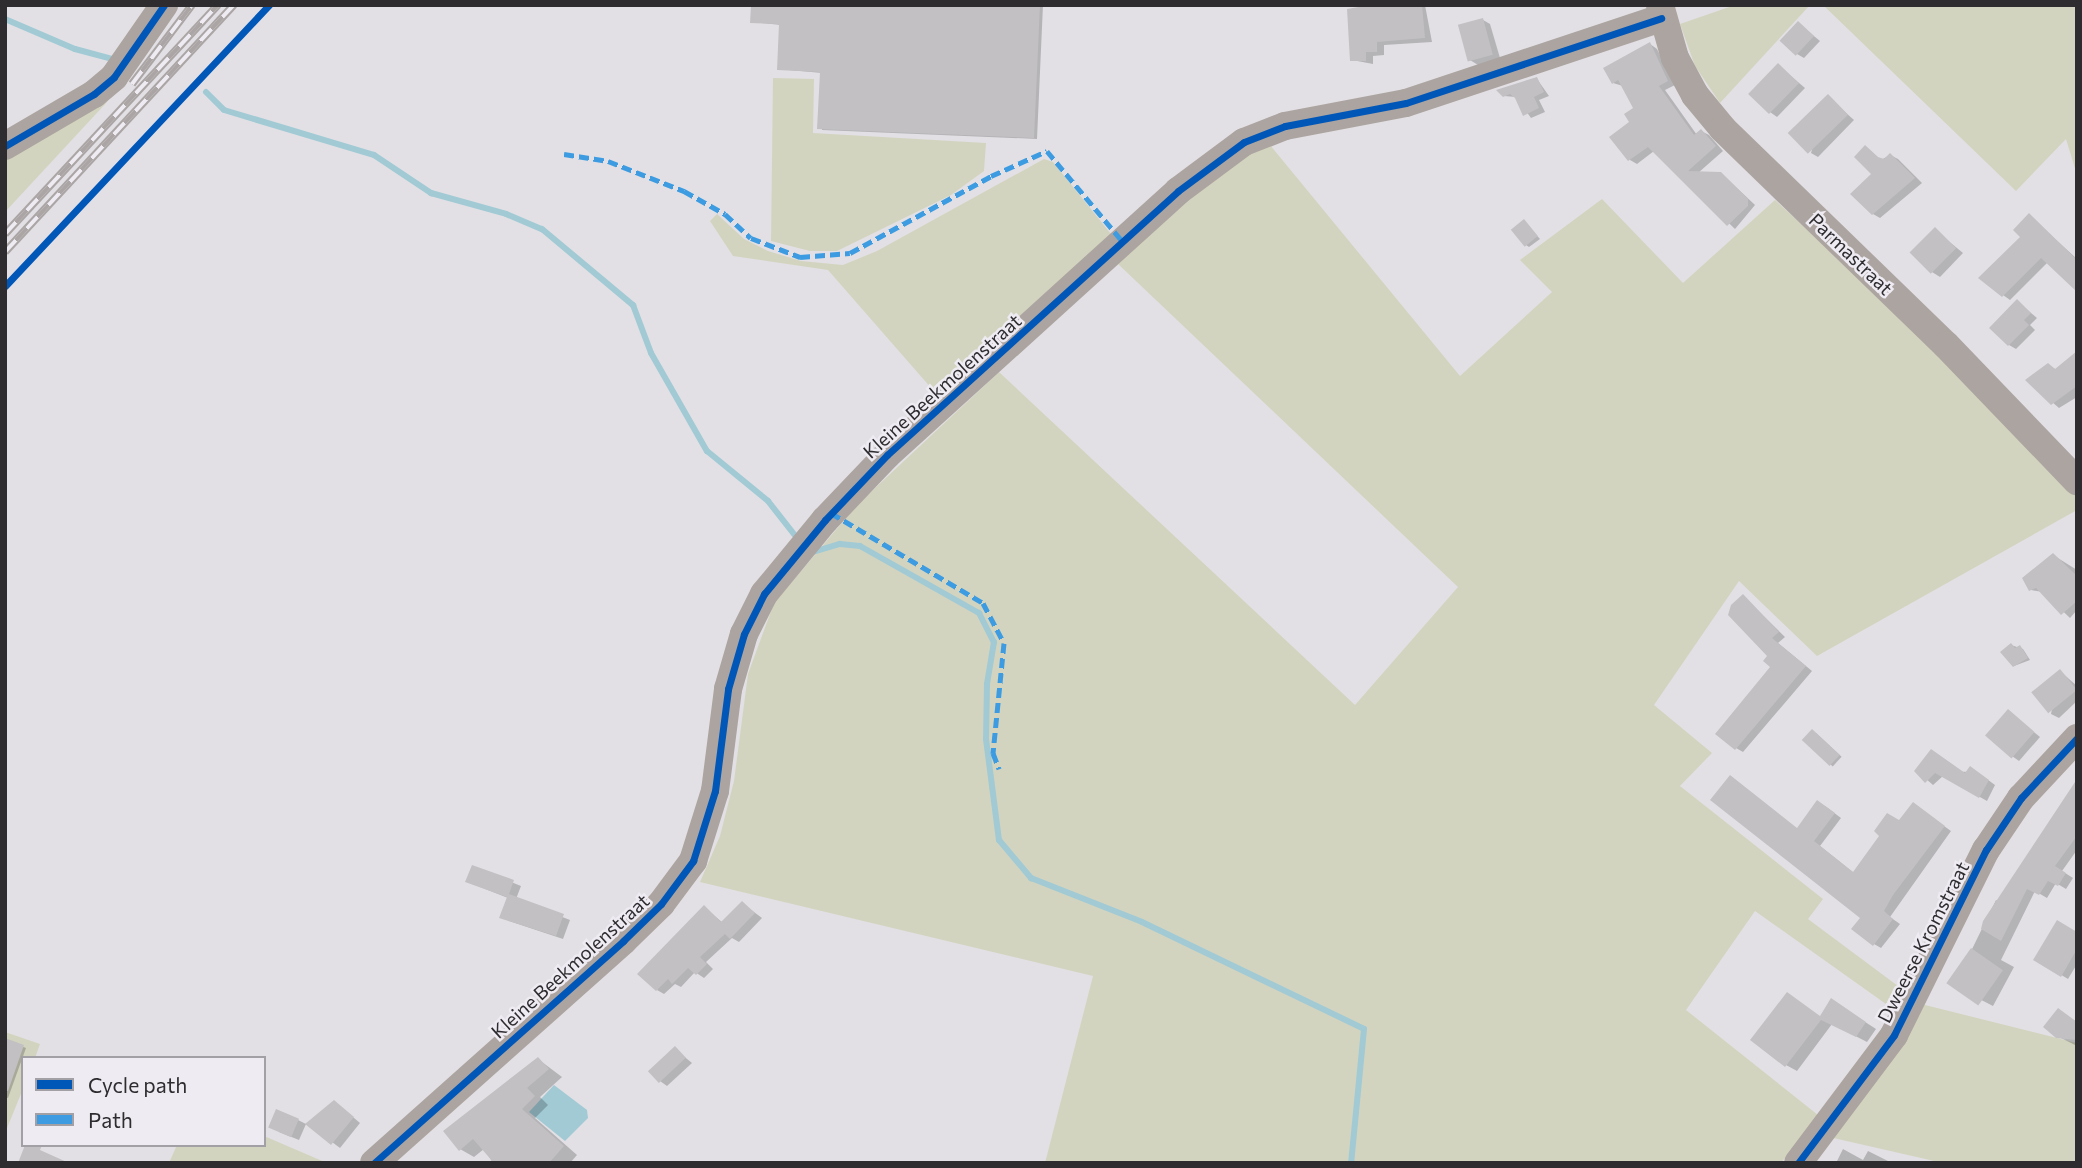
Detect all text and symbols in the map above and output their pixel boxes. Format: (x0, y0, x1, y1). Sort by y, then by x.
street label: Parmastraat (1804, 208, 1898, 300)
street label: Kleine Beekmolenstraat (858, 309, 1026, 463)
street label: Dweerse Kromstraat (1872, 858, 1974, 1026)
street label: Kleine Beekmolenstraat (486, 889, 654, 1043)
legend (21, 1056, 266, 1147)
text: Cycle path (88, 1072, 187, 1097)
text: Path (88, 1107, 133, 1132)

